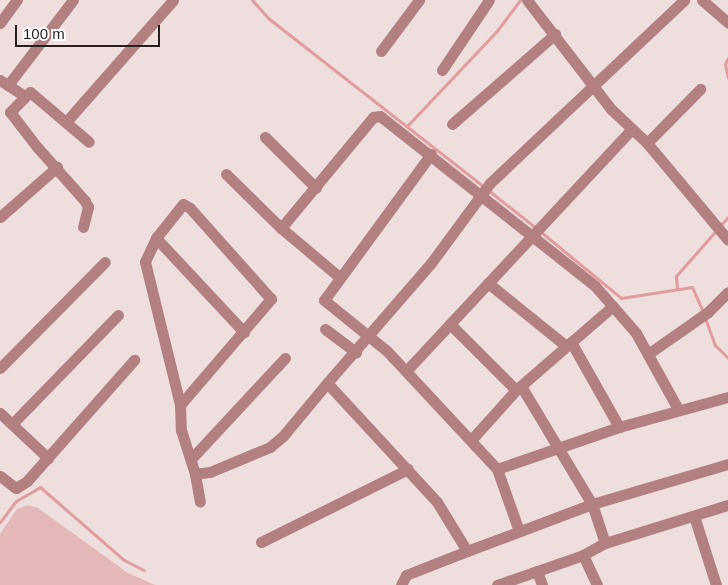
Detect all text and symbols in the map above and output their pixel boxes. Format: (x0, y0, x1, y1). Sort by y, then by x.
scale bar (18, 15, 162, 47)
text: 100 m (23, 25, 65, 42)

